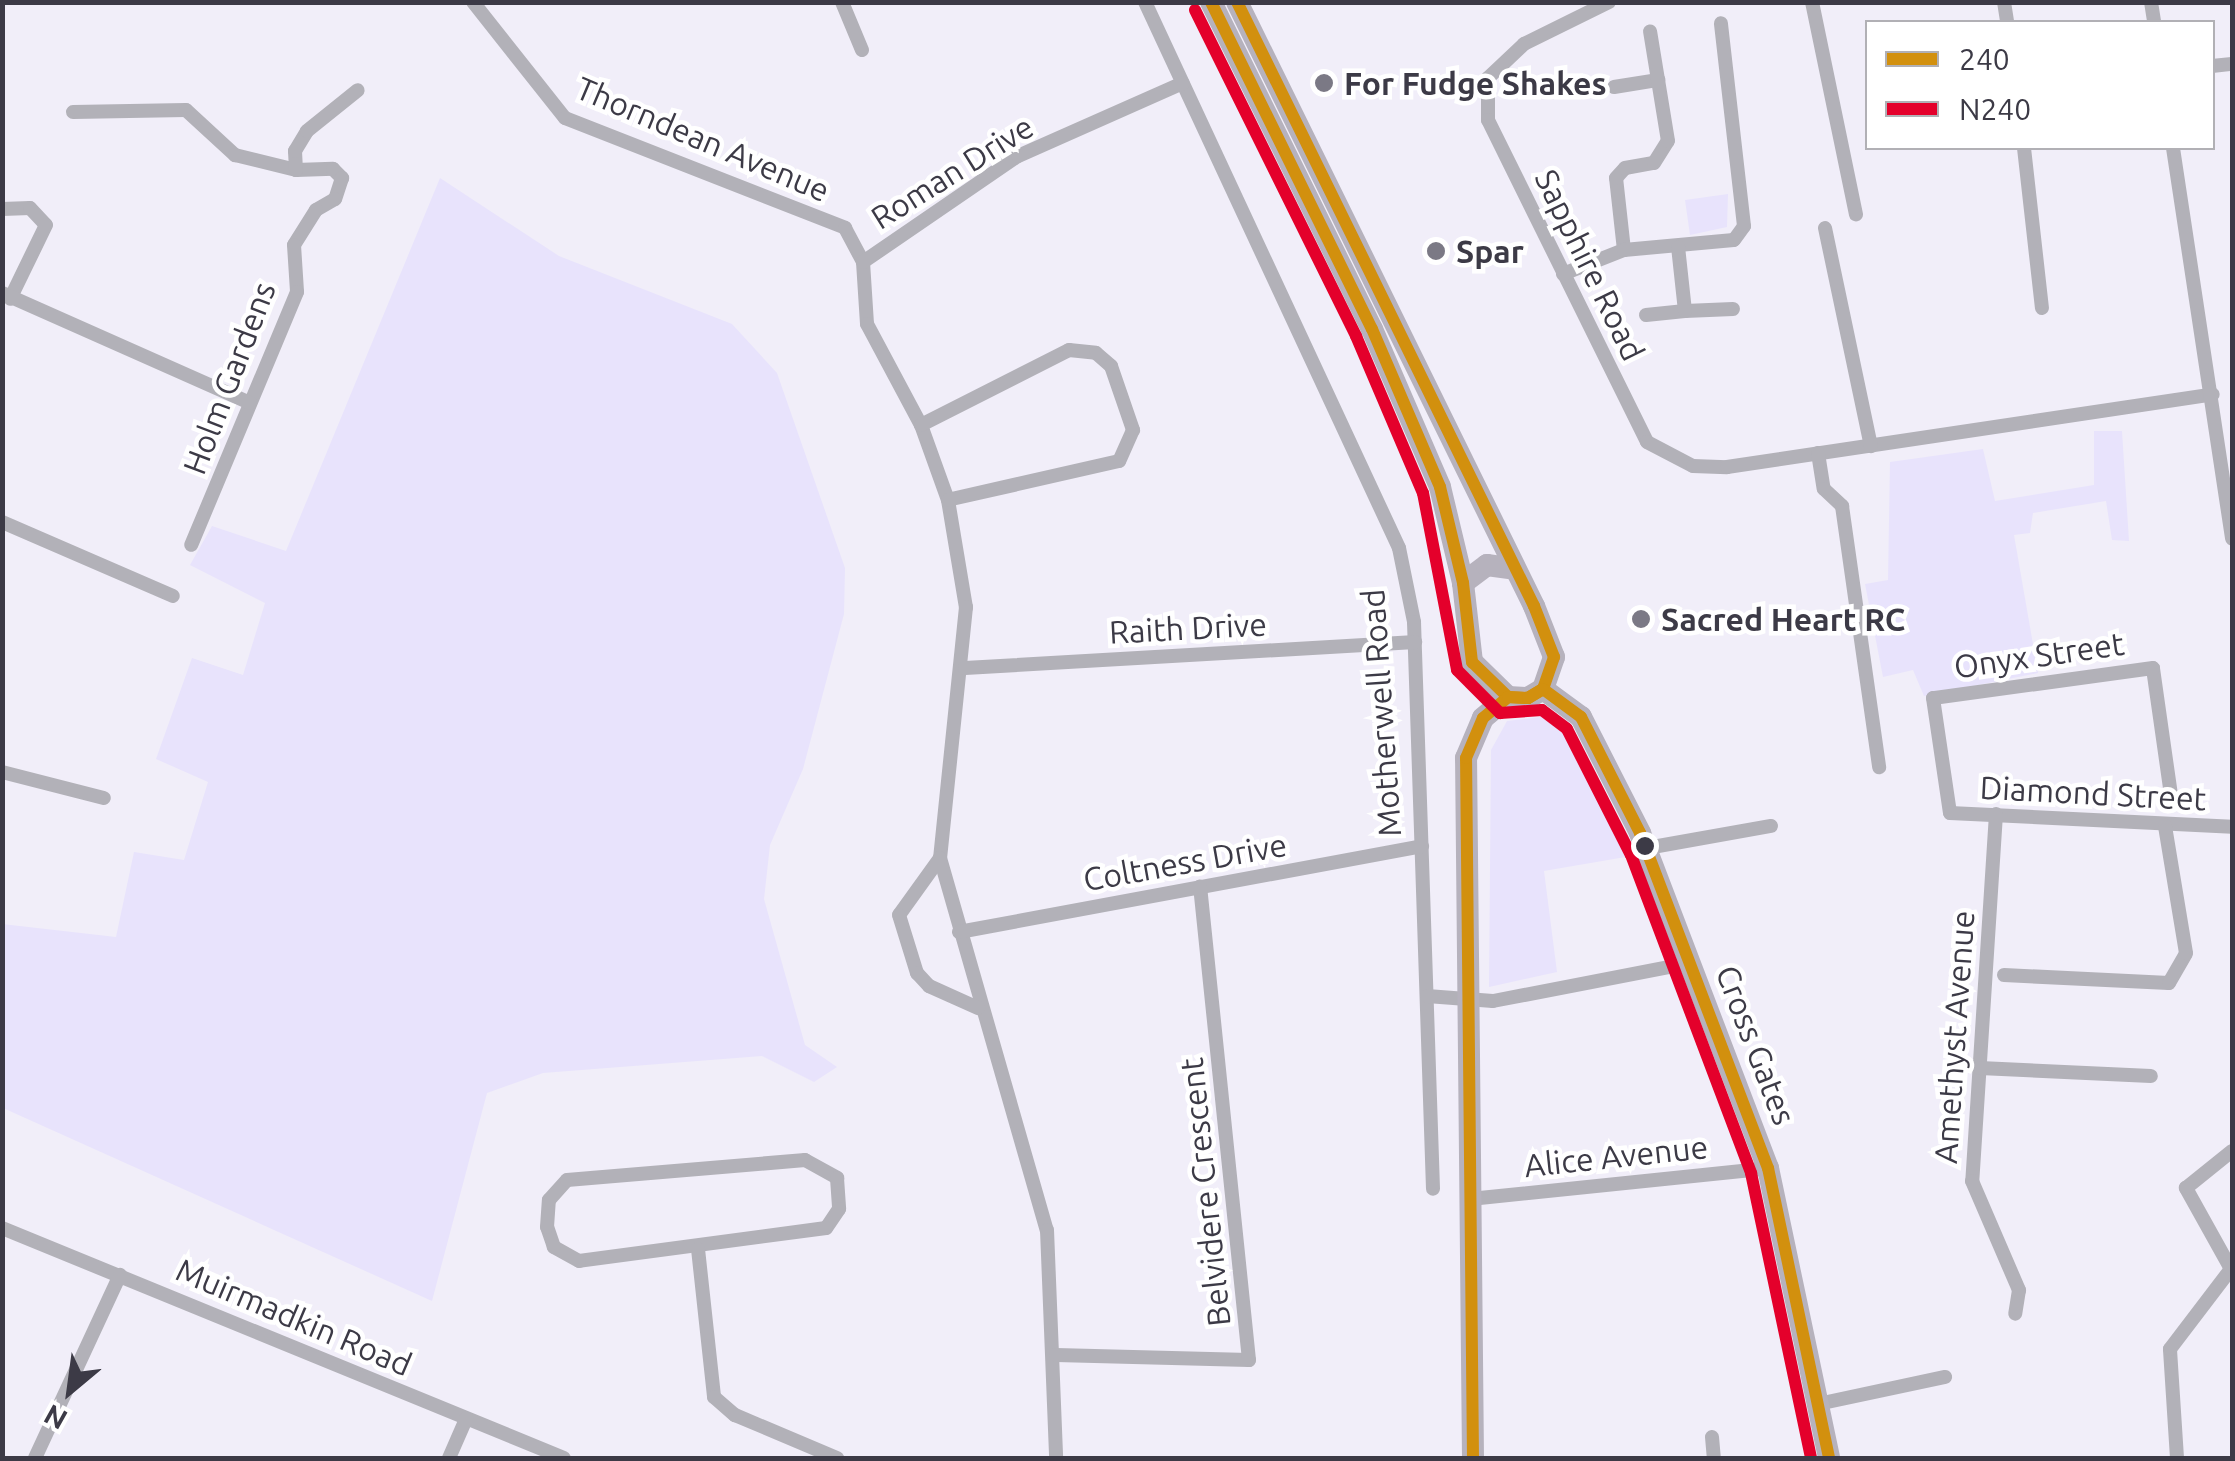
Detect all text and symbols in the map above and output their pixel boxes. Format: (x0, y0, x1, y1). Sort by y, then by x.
legend (1865, 20, 2215, 150)
text: 240 (1959, 42, 2010, 76)
place label: For Fudge Shakes (1344, 64, 1607, 102)
street label: Thorndean Avenue (571, 68, 835, 210)
marker: For Fudge Shakes (1313, 72, 1335, 94)
text: N240 (1959, 92, 2031, 126)
street label: Roman Drive (864, 107, 1040, 237)
street label: Sapphire Road (1527, 163, 1653, 367)
place label: Spar (1456, 232, 1524, 270)
marker: Spar (1425, 240, 1447, 262)
street label: Holm Gardens (175, 277, 283, 479)
street label: Motherwell Road (1353, 588, 1409, 838)
place label: Sacred Heart RC (1661, 600, 1905, 638)
street label: Raith Drive (1108, 605, 1268, 651)
marker: Sacred Heart RC (1630, 608, 1652, 630)
street label: Onyx Street (1951, 624, 2127, 686)
street label: Diamond Street (1979, 768, 2207, 818)
street label: Coltness Drive (1080, 825, 1290, 899)
unlabelled marker (1635, 836, 1655, 856)
street label: Amethyst Avenue (1926, 909, 1982, 1165)
street label: Cross Gates (1708, 960, 1804, 1130)
street label: Belvidere Crescent (1172, 1056, 1238, 1328)
street label: Alice Avenue (1522, 1127, 1710, 1185)
street label: Muirmadkin Road (170, 1250, 418, 1384)
north arrow (20, 1341, 120, 1441)
text: N (39, 1399, 72, 1436)

